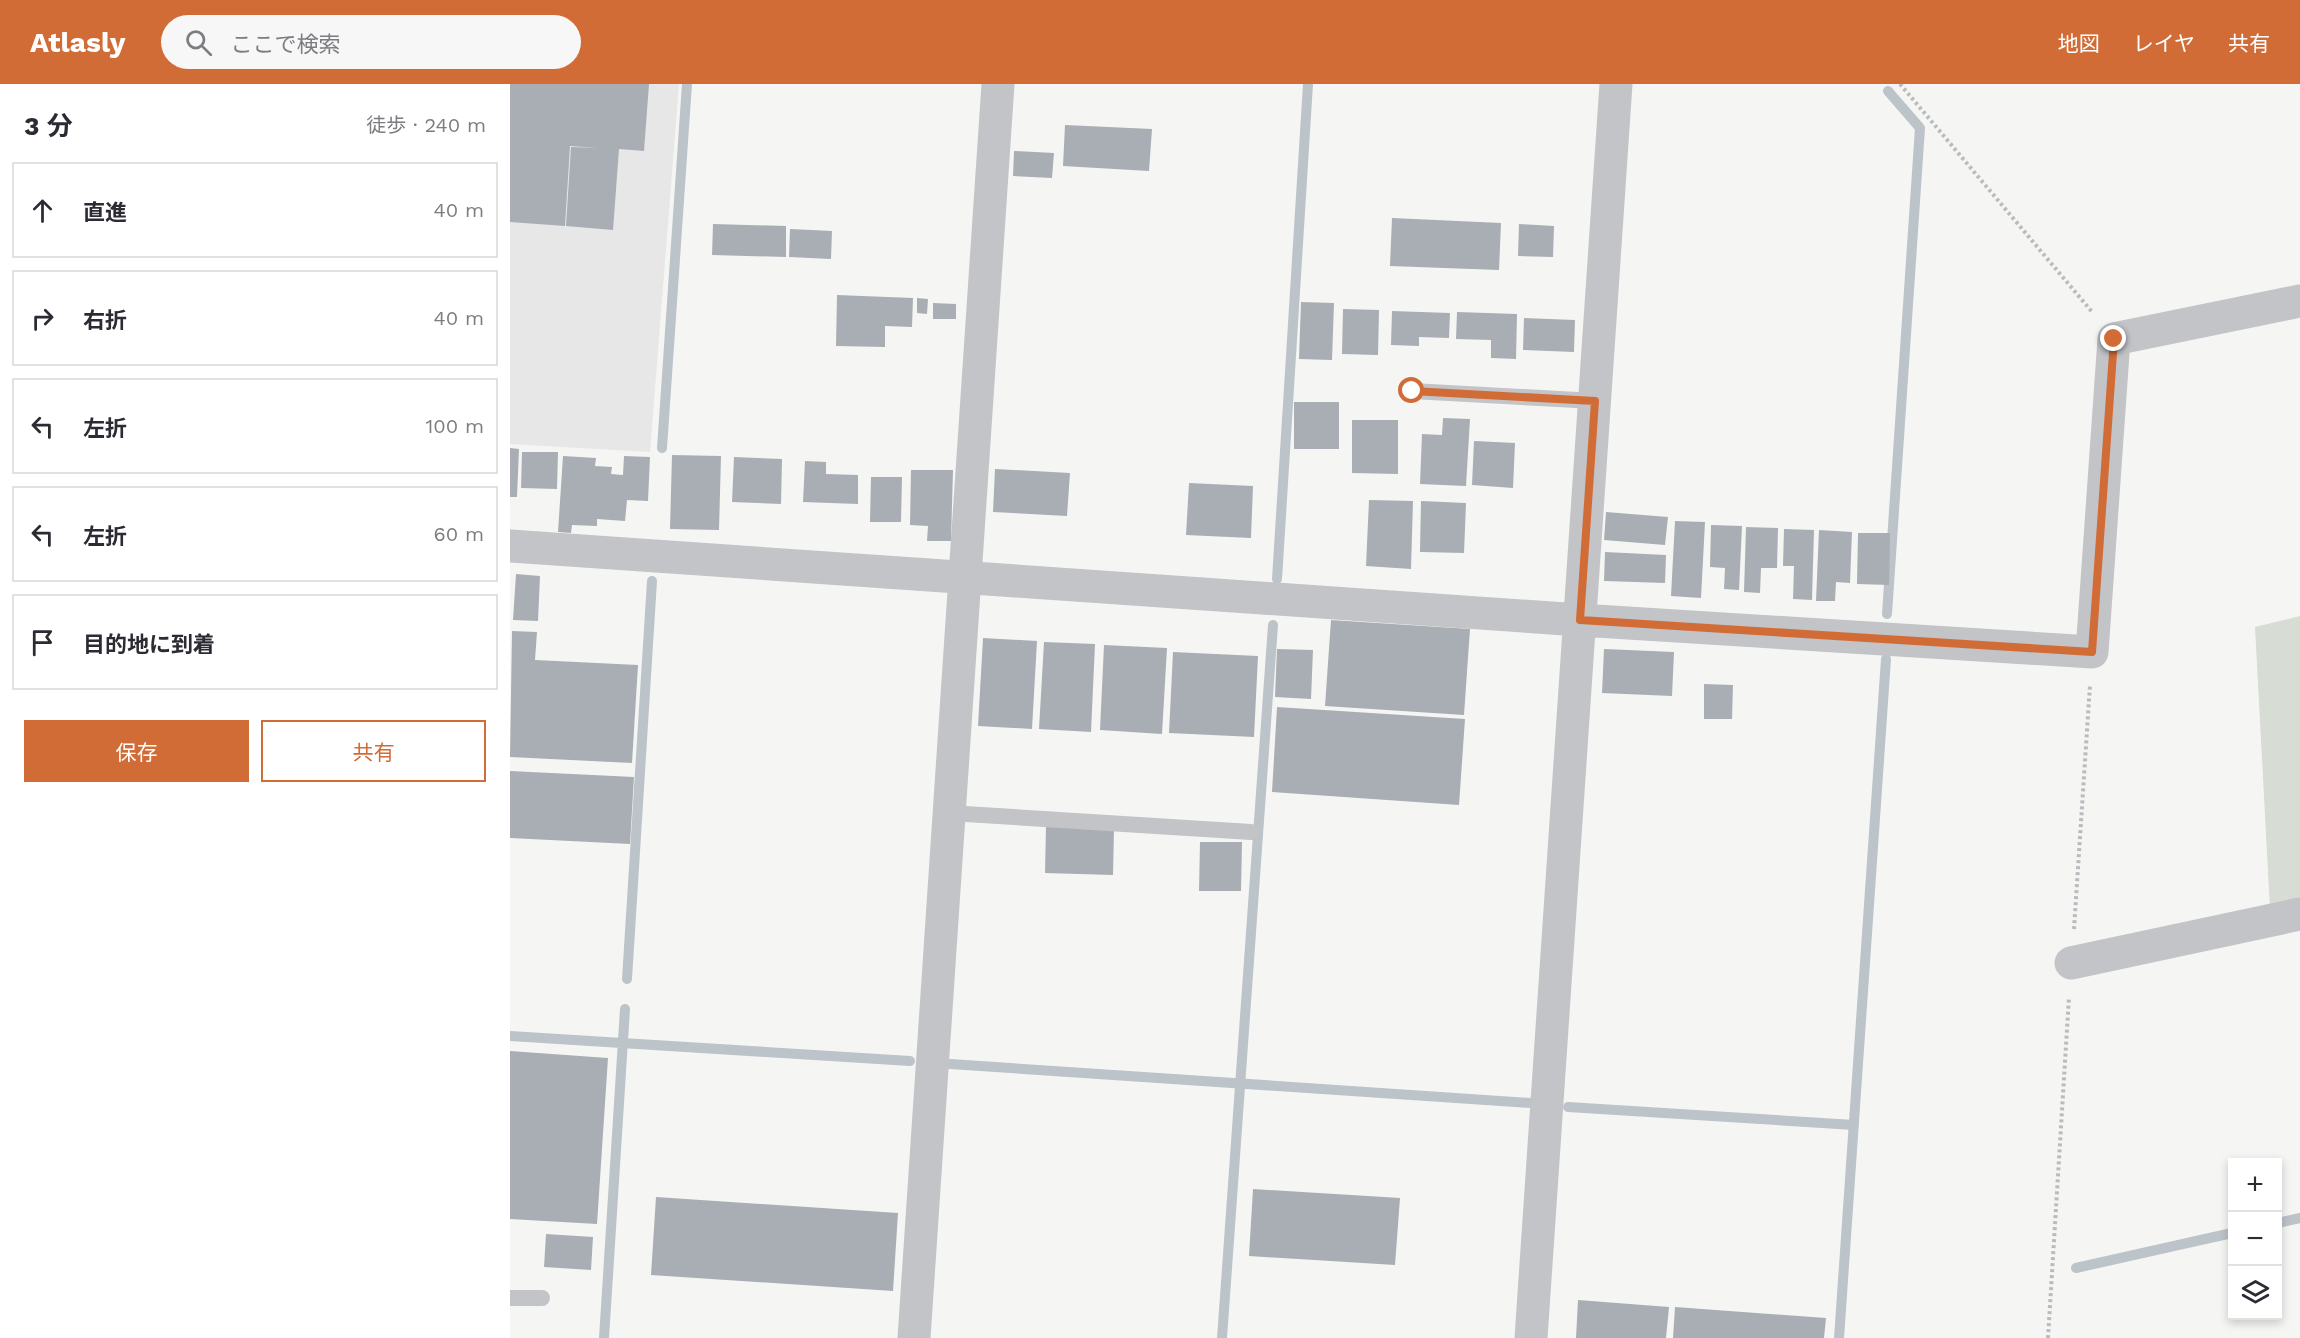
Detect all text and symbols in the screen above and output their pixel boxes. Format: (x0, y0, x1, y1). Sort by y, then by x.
search box (161, 15, 581, 69)
text: Atlasly (30, 26, 125, 59)
icon: search (182, 26, 215, 59)
text: 地図 (2058, 31, 2100, 56)
text: レイヤ (2133, 31, 2195, 56)
text: 共有 (2228, 31, 2270, 56)
text: ここで検索 (230, 32, 340, 57)
text: 3 分 (24, 111, 73, 141)
text: 徒歩 · 240 m (366, 113, 486, 137)
icon: ahead (26, 194, 59, 227)
text: 40 m (433, 198, 484, 222)
text: 直進 (83, 200, 127, 225)
icon: right (26, 302, 59, 335)
text: 40 m (433, 306, 484, 330)
text: 右折 (83, 308, 127, 333)
route end (2100, 325, 2126, 351)
route start (1398, 377, 1424, 403)
icon: left (26, 410, 59, 443)
text: 100 m (425, 414, 484, 438)
text: 左折 (83, 416, 127, 441)
icon: left (26, 518, 59, 551)
text: 60 m (434, 522, 484, 546)
text: 左折 (83, 524, 127, 549)
icon: arrive (26, 626, 59, 659)
text: 目的地に到着 (83, 632, 215, 657)
button: 保存 (24, 720, 249, 782)
button: 共有 (261, 720, 486, 782)
map controls (2228, 1158, 2282, 1320)
button: + (2228, 1158, 2282, 1212)
button: − (2228, 1212, 2282, 1266)
button: layers (2228, 1266, 2282, 1320)

